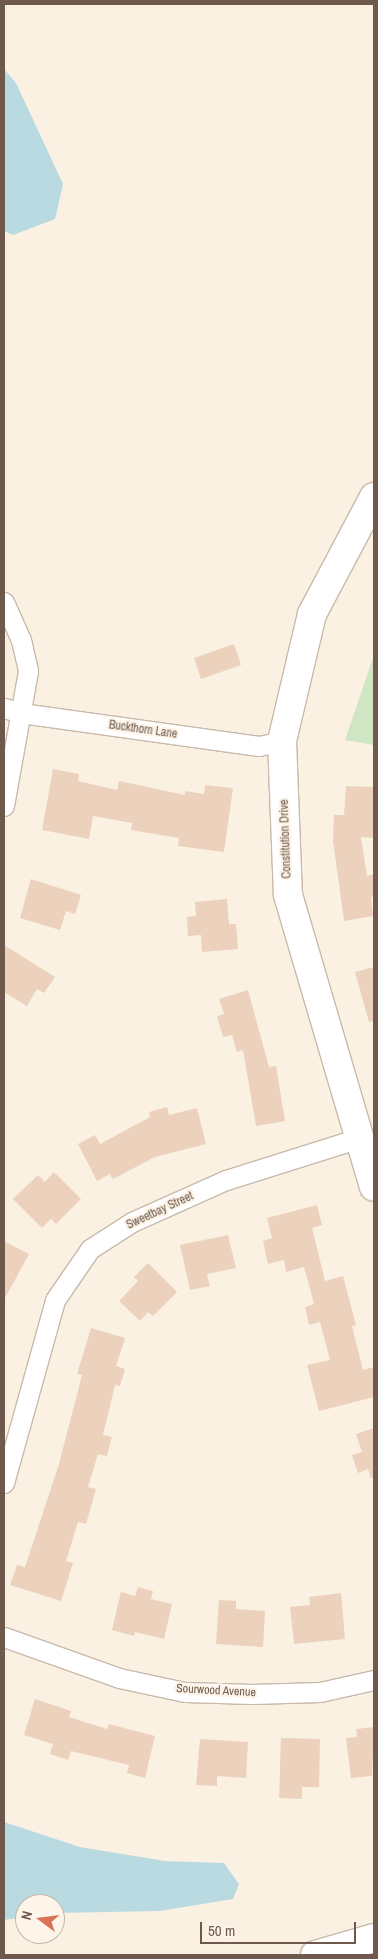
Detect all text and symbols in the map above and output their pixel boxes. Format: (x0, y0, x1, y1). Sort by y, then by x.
street label: Buckthorn Lane (108, 718, 178, 742)
street label: Constitution Drive (277, 799, 295, 879)
street label: Sweetbay Street (124, 1189, 196, 1233)
street label: Sourwood Avenue (176, 1682, 256, 1700)
north arrow (15, 1894, 65, 1944)
text: N (17, 1909, 36, 1922)
scale bar (203, 1912, 359, 1944)
text: 50 m (208, 1920, 235, 1941)

